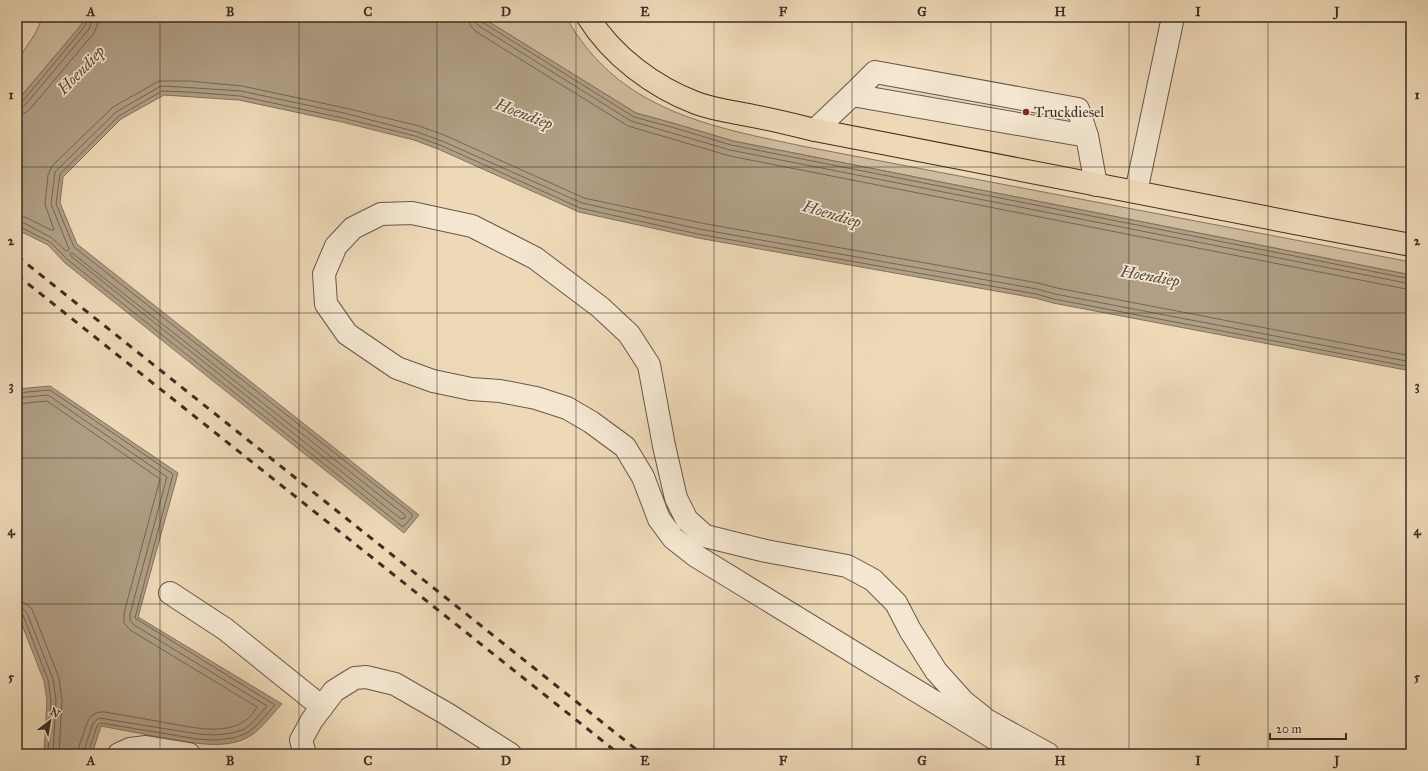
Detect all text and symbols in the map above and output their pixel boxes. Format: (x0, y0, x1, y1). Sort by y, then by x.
text: A (86, 4, 96, 20)
text: B (226, 4, 235, 20)
text: C (364, 4, 373, 20)
text: D (501, 4, 511, 20)
text: E (640, 4, 650, 20)
text: F (779, 4, 788, 20)
text: G (917, 4, 927, 20)
text: H (1054, 4, 1066, 20)
text: I (1195, 4, 1201, 20)
text: J (1332, 4, 1340, 20)
water label: Hoendiep (53, 42, 109, 100)
text: 1 (8, 87, 14, 103)
text: 1 (1414, 87, 1420, 103)
water label: Hoendiep (491, 94, 556, 135)
place label: Truckdiesel (1034, 103, 1105, 121)
marker: Truckdiesel (1021, 107, 1031, 117)
water label: Hoendiep (799, 196, 864, 233)
text: 2 (8, 233, 15, 249)
text: 2 (1414, 233, 1421, 249)
water label: Hoendiep (1118, 261, 1181, 292)
text: 3 (8, 378, 14, 394)
text: 3 (1414, 378, 1420, 394)
text: 4 (7, 523, 15, 539)
text: 4 (1413, 523, 1421, 539)
text: 5 (8, 669, 15, 685)
text: 5 (1414, 669, 1421, 685)
north arrow (30, 701, 70, 741)
text: N (48, 705, 63, 721)
scale bar (1270, 715, 1346, 741)
text: 20 m (1276, 722, 1302, 736)
text: A (86, 753, 96, 769)
text: B (226, 753, 235, 769)
text: C (364, 753, 373, 769)
text: D (501, 753, 511, 769)
text: E (640, 753, 650, 769)
text: F (779, 753, 788, 769)
text: G (917, 753, 927, 769)
text: H (1054, 753, 1066, 769)
text: I (1195, 753, 1201, 769)
text: J (1332, 753, 1340, 769)

